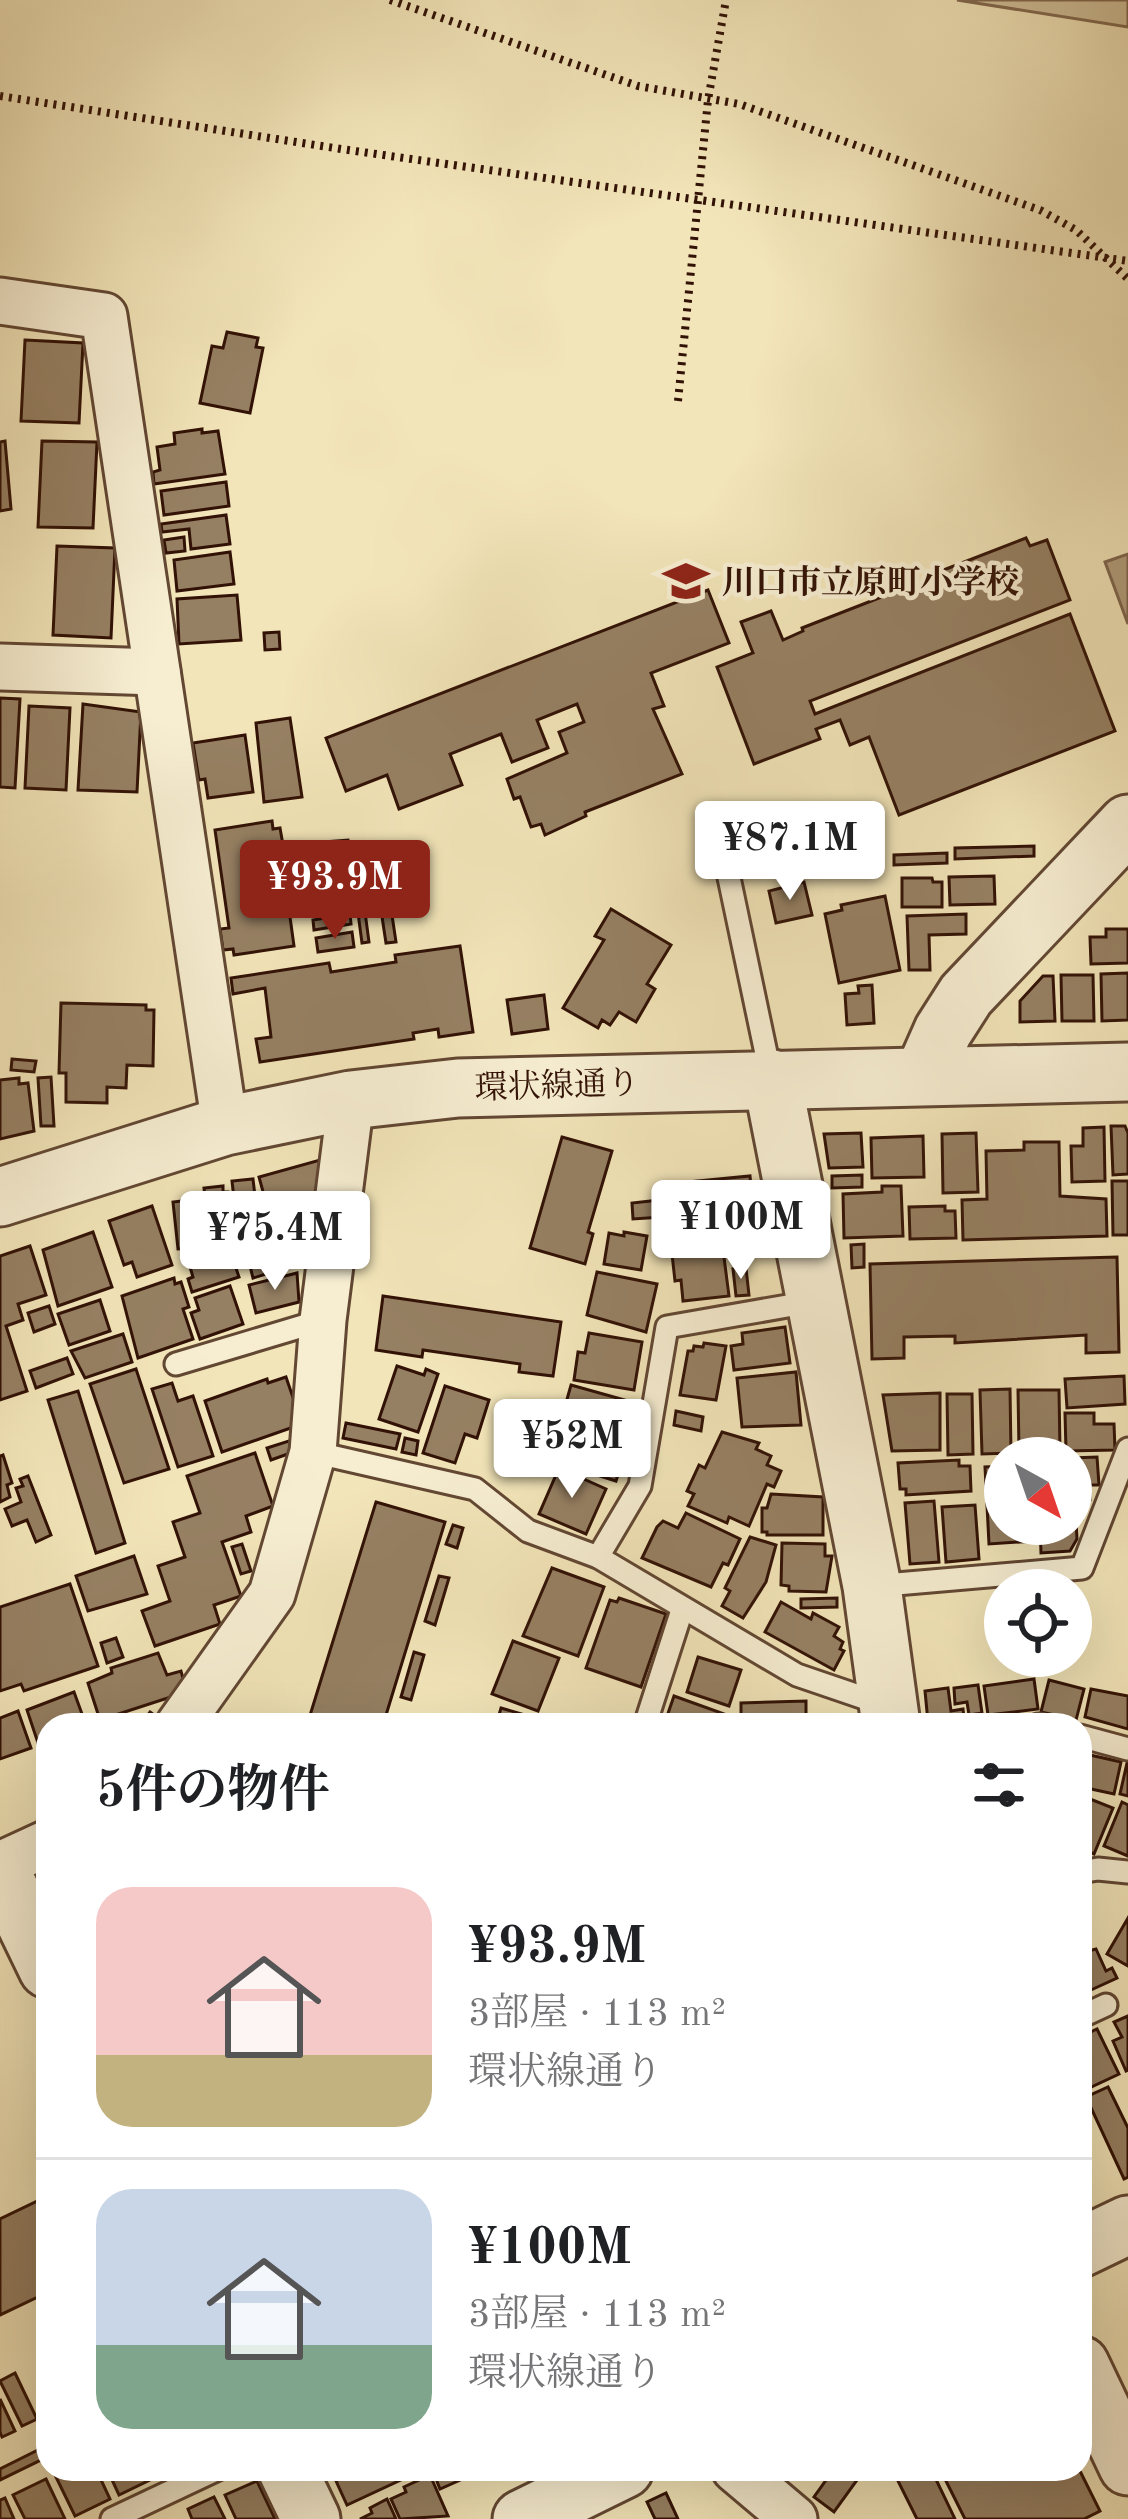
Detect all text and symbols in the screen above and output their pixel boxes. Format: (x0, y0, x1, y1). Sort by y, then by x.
school or university icon: 川口市立原町小学校 (661, 556, 711, 606)
place label: 川口市立原町小学校 (722, 564, 1019, 601)
pin: ¥87.1M (692, 801, 888, 903)
text: ¥87.1M (722, 820, 858, 859)
pin: ¥93.9M (237, 840, 433, 942)
text: ¥93.9M (267, 859, 403, 898)
street label: 環状線通り (474, 1065, 640, 1107)
pin: ¥100M (657, 1180, 825, 1282)
pin: ¥75.4M (177, 1191, 373, 1293)
text: ¥100M (678, 1199, 804, 1238)
text: ¥75.4M (207, 1210, 343, 1249)
pin: ¥52M (501, 1399, 643, 1501)
text: ¥52M (521, 1418, 623, 1457)
north arrow (984, 1437, 1092, 1545)
map controls (984, 1437, 1092, 1677)
button: locate (984, 1569, 1092, 1677)
icon: filters (966, 1752, 1032, 1818)
text: 5件の物件 (96, 1767, 330, 1818)
text: ¥93.9M (468, 1923, 646, 1974)
icon: home (192, 1935, 336, 2079)
text: 3部屋 · 113 m² (468, 1995, 726, 2034)
text: 環状線通り (468, 2054, 663, 2093)
text: ¥100M (468, 2224, 632, 2275)
icon: home (192, 2237, 336, 2381)
text: 3部屋 · 113 m² (468, 2296, 726, 2335)
text: 環状線通り (468, 2355, 663, 2394)

